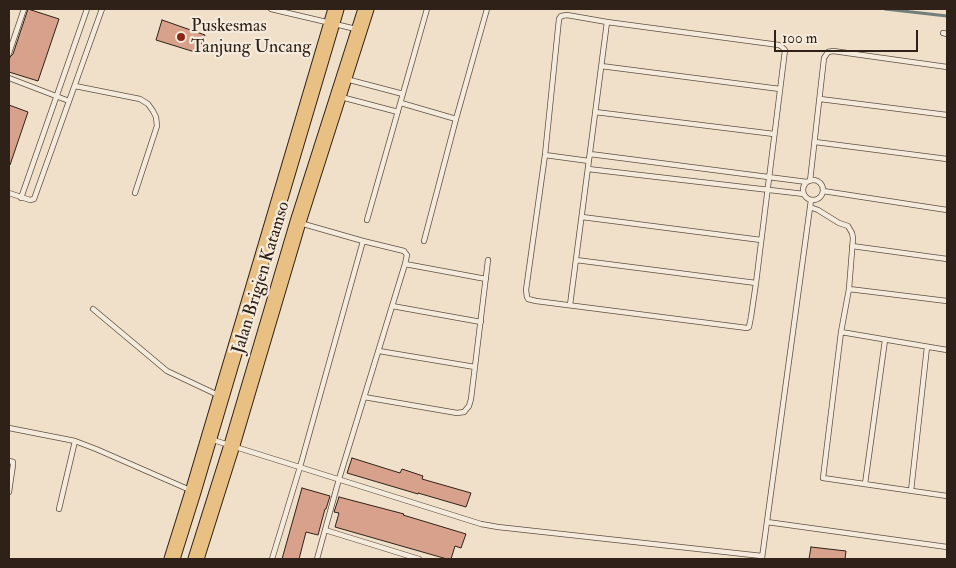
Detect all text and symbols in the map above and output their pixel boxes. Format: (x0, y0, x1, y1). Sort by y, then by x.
place label: Puskesmas Tanjung Uncang (191, 16, 311, 58)
scale bar (776, 20, 920, 52)
text: 100 m (782, 29, 817, 48)
marker: Puskesmas Tanjung Uncang (175, 31, 187, 43)
street label: Jalan Brigjen Katamso (229, 199, 295, 357)

